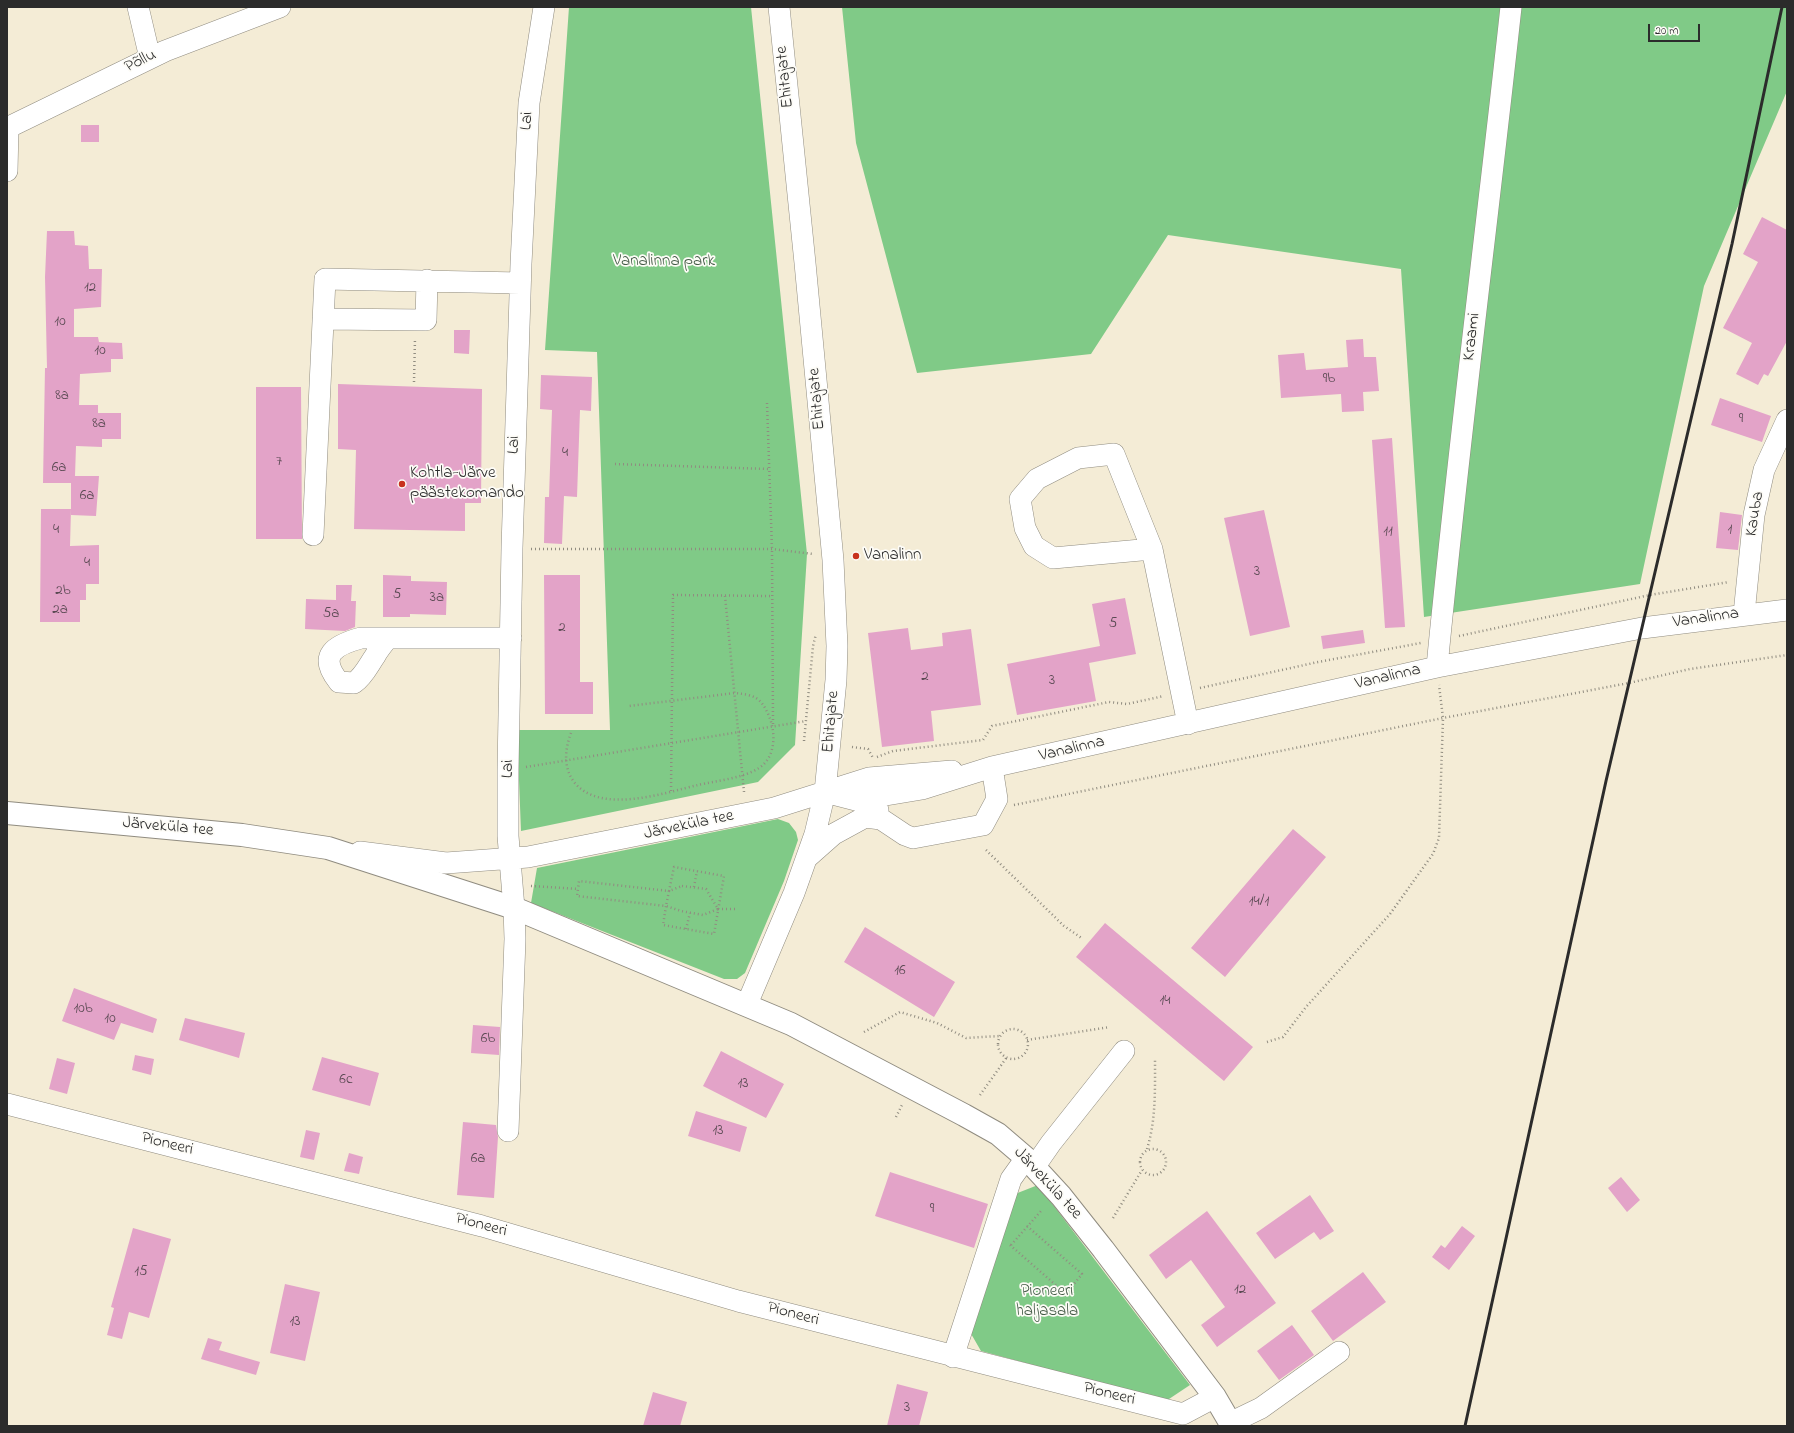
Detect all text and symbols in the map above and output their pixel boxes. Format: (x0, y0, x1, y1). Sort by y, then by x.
scale bar (1650, 16, 1702, 42)
text: 20 m (1655, 22, 1678, 40)
street label: Ehitajate (773, 45, 799, 109)
street label: Põllu (122, 46, 160, 78)
street label: Lai (517, 111, 539, 131)
park label: Vanalinna park (613, 252, 715, 272)
house number: 12 (84, 280, 96, 298)
street label: Kraami (1460, 312, 1486, 362)
house number: 10 (54, 314, 66, 332)
house number: 10 (94, 343, 106, 361)
street label: Ehitajate (805, 367, 831, 431)
house number: 9b (1323, 371, 1335, 389)
house number: 8a (55, 388, 69, 406)
house number: 9 (1739, 411, 1743, 429)
house number: 8a (92, 416, 106, 434)
street label: Lai (504, 435, 526, 455)
house number: 4 (562, 445, 568, 463)
house number: 7 (276, 454, 282, 472)
house number: 6a (52, 460, 66, 478)
place label: Kohtla-Järve päästekomando (410, 464, 524, 504)
marker: Kohtla-Järve päästekomando (397, 479, 407, 489)
house number: 6a (80, 488, 94, 506)
street label: Kauba (1742, 490, 1770, 538)
house number: 4 (53, 522, 59, 540)
house number: 1 (1728, 522, 1732, 540)
house number: 11 (1383, 524, 1393, 542)
place label: Vanalinn (864, 546, 921, 566)
marker: Vanalinn (851, 551, 861, 561)
house number: 4 (84, 555, 90, 573)
house number: 3 (1254, 564, 1260, 582)
house number: 2b (55, 583, 71, 601)
house number: 5 (393, 587, 401, 605)
house number: 3a (430, 590, 444, 608)
house number: 2a (52, 602, 68, 620)
street label: Vanalinna (1672, 604, 1740, 634)
house number: 5a (323, 606, 339, 624)
house number: 5 (1109, 616, 1117, 634)
house number: 2 (558, 620, 566, 638)
street label: Vanalinna (1353, 661, 1423, 695)
house number: 2 (921, 669, 929, 687)
house number: 3 (1049, 673, 1055, 691)
street label: Ehitajate (819, 690, 845, 754)
street label: Vanalinna (1037, 733, 1107, 767)
street label: Lai (499, 760, 519, 778)
street label: Järveküla tee (642, 807, 736, 845)
street label: Järveküla tee (122, 814, 214, 842)
house number: 14/1 (1249, 894, 1269, 912)
house number: 16 (894, 963, 906, 981)
house number: 14 (1160, 993, 1170, 1011)
house number: 10b (73, 1001, 93, 1019)
house number: 10 (104, 1011, 116, 1029)
house number: 6b (481, 1031, 495, 1049)
house number: 6c (339, 1072, 353, 1090)
house number: 13 (738, 1076, 748, 1094)
house number: 13 (713, 1123, 723, 1141)
street label: Pioneeri (139, 1129, 195, 1161)
street label: Järveküla tee (1008, 1144, 1086, 1224)
house number: 6a (471, 1151, 485, 1169)
house number: 9 (930, 1201, 934, 1219)
street label: Pioneeri (453, 1209, 509, 1243)
house number: 15 (134, 1264, 148, 1282)
park label: Pioneeri haljasala (1016, 1282, 1078, 1322)
house number: 12 (1234, 1282, 1246, 1300)
street label: Pioneeri (765, 1298, 821, 1332)
house number: 13 (290, 1314, 300, 1332)
street label: Pioneeri (1081, 1379, 1137, 1411)
house number: 3 (904, 1400, 910, 1418)

